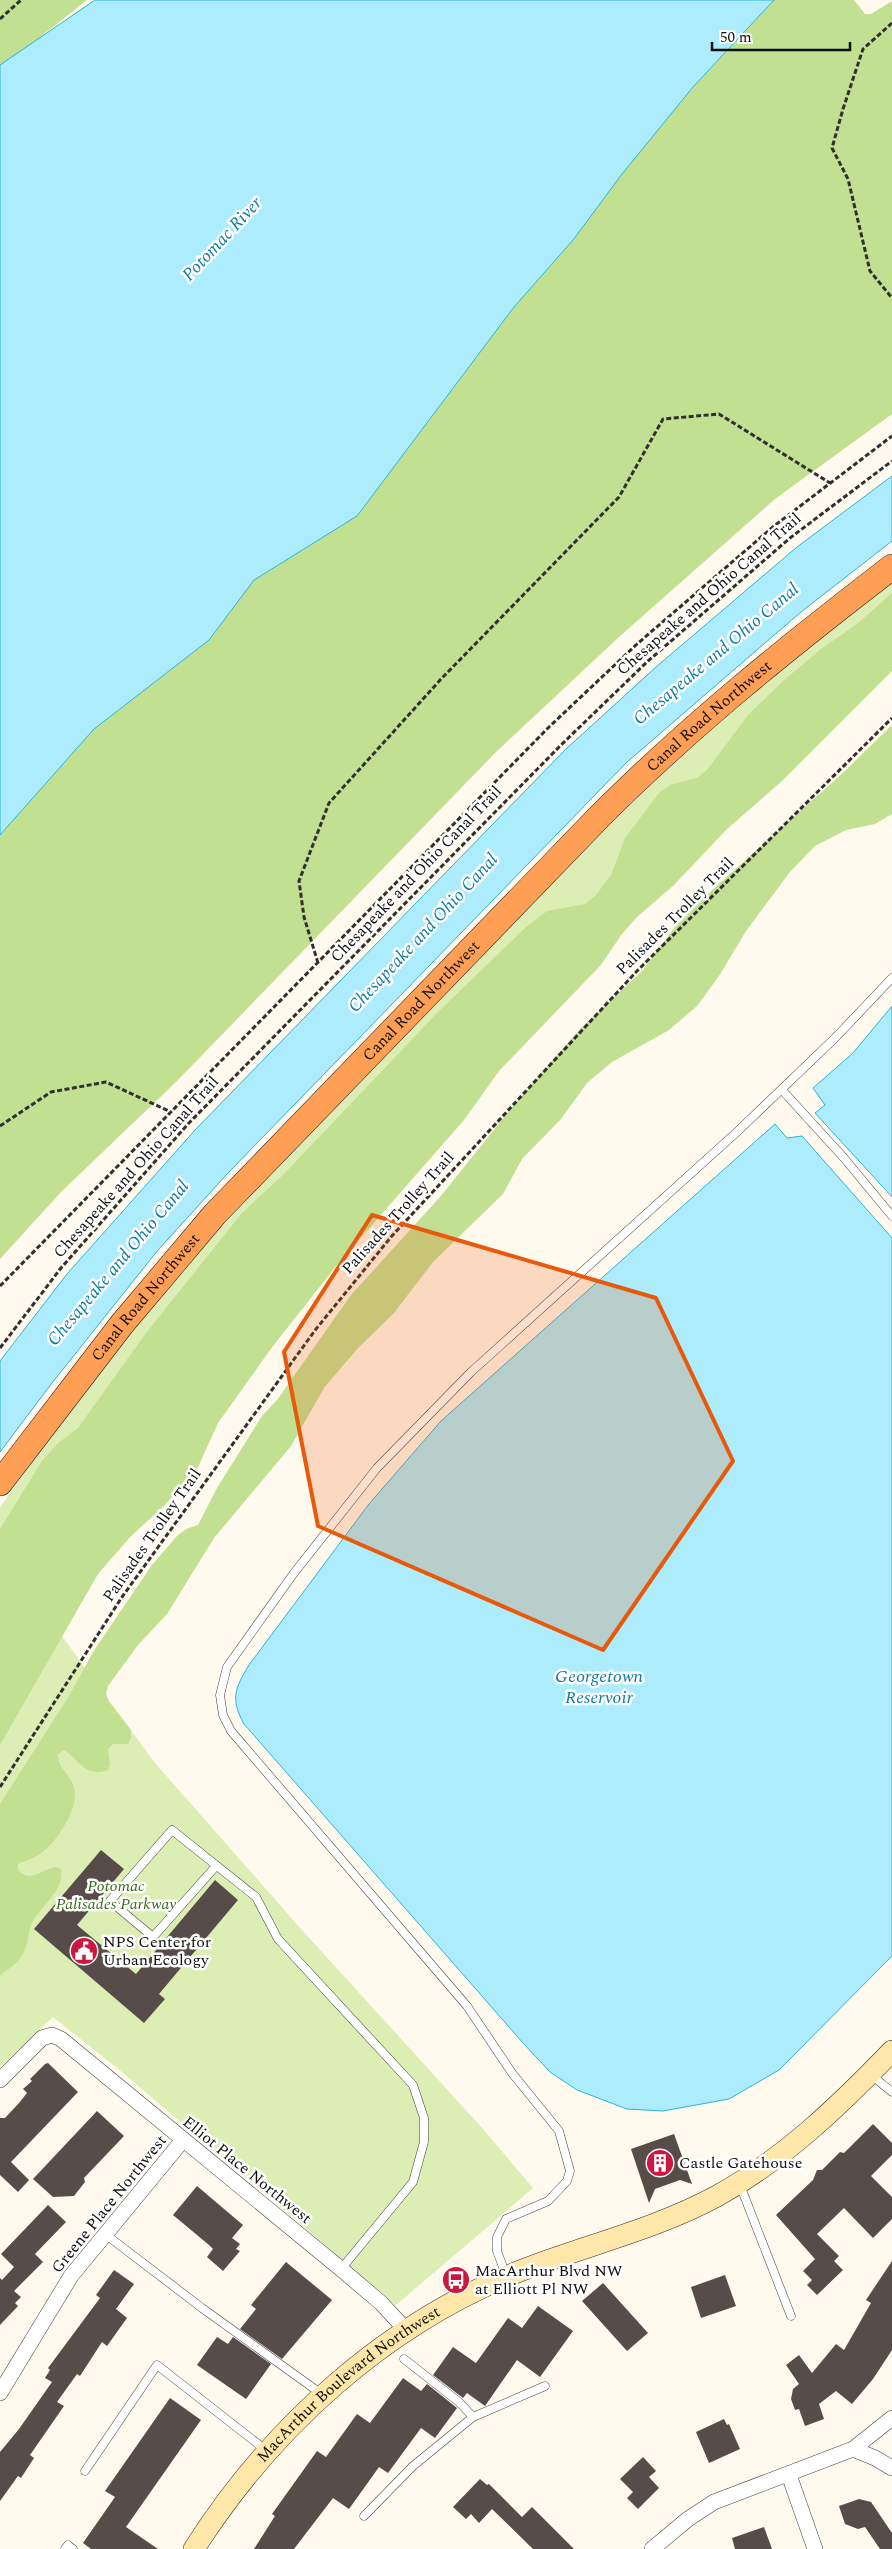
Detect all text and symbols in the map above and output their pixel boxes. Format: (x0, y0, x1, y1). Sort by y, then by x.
scale bar (712, 20, 850, 52)
text: 50 m (720, 26, 752, 49)
water label: Potomac River (176, 190, 269, 287)
street label: Chesapeake and Ohio Canal Trail (613, 509, 805, 679)
water label: Chesapeake and Ohio Canal (629, 578, 803, 730)
street label: Canal Road Northwest (641, 654, 777, 778)
street label: Chesapeake and Ohio Canal Trail (326, 782, 506, 966)
water label: Chesapeake and Ohio Canal (344, 849, 502, 1017)
street label: Palisades Trolley Trail (611, 852, 739, 980)
street label: Canal Road Northwest (357, 935, 486, 1067)
street label: Chesapeake and Ohio Canal Trail (49, 1072, 223, 1262)
street label: Palisades Trolley Trail (336, 1146, 460, 1280)
water label: Chesapeake and Ohio Canal (42, 1176, 194, 1350)
street label: Canal Road Northwest (85, 1228, 206, 1367)
street label: Palisades Trolley Trail (97, 1463, 207, 1607)
water label: Georgetown Reservoir (555, 1663, 643, 1711)
park label: Potomac Palisades Parkway (56, 1874, 176, 1916)
place label: NPS Center for Urban Ecology (103, 1930, 211, 1972)
public building icon: NPS Center for Urban Ecology (69, 1936, 99, 1966)
street label: Elliot Place Northwest (177, 2110, 317, 2230)
street label: Greene Place Northwest (46, 2129, 173, 2278)
building icon: Castle Gatehouse (645, 2148, 675, 2178)
place label: Castle Gatehouse (679, 2151, 802, 2175)
place label: MacArthur Blvd NW at Elliott Pl NW (475, 2259, 623, 2301)
bus stop icon: MacArthur Blvd NW at Elliott Pl NW (441, 2265, 471, 2295)
street label: MacArthur Boulevard Northwest (251, 2300, 445, 2468)

